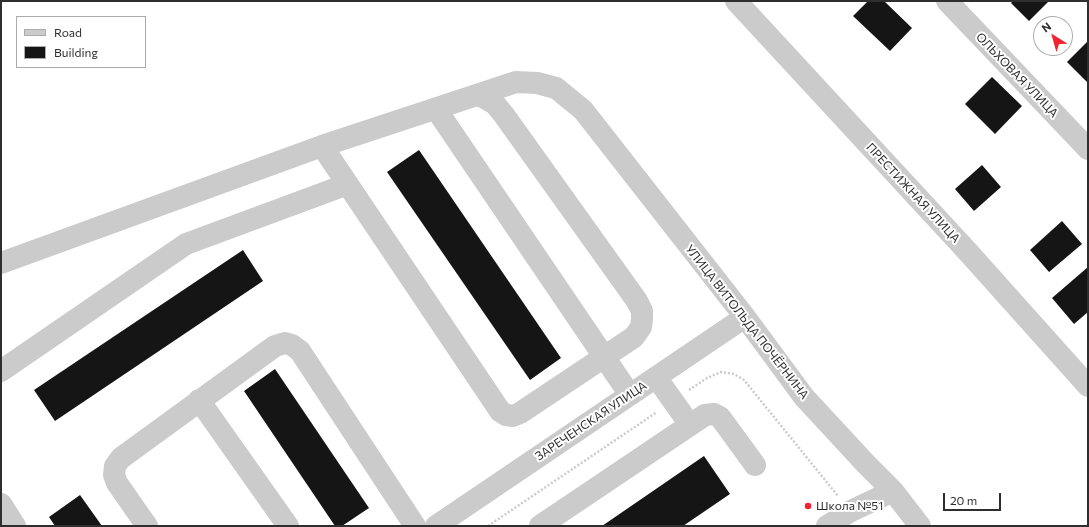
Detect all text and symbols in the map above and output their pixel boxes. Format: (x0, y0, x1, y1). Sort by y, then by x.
legend (16, 16, 146, 68)
north arrow (1033, 16, 1073, 56)
text: N (1039, 19, 1053, 34)
text: Road (54, 25, 82, 39)
street label: ОЛЬХОВАЯ УЛИЦА (973, 30, 1061, 120)
text: Building (54, 45, 98, 59)
street label: ПРЕСТИЖНАЯ УЛИЦА (863, 140, 963, 246)
street label: УЛИЦА ВИТОЛЬДА ПОЧЁРНИНА (682, 242, 812, 402)
street label: ЗАРЕЧЕНСКАЯ УЛИЦА (533, 378, 649, 464)
scale bar (945, 485, 1003, 511)
text: 20 m (950, 493, 977, 507)
place label: Школа №51 (816, 499, 883, 513)
marker: Школа №51 (803, 501, 813, 511)

